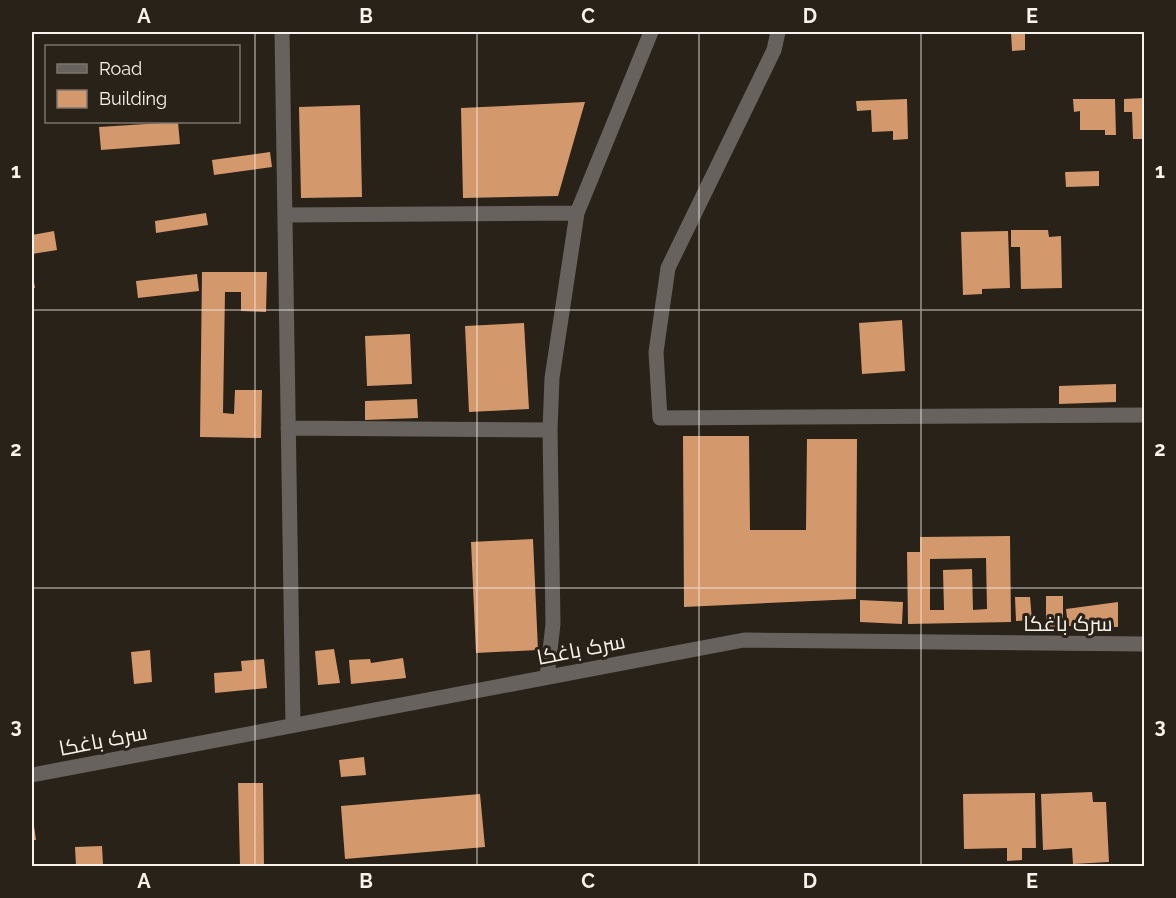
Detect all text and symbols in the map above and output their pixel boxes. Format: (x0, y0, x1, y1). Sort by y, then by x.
text: A (137, 4, 151, 28)
text: B (359, 4, 373, 28)
text: C (581, 4, 595, 28)
text: D (803, 4, 817, 28)
text: E (1026, 4, 1038, 28)
legend (45, 45, 240, 123)
text: Road (99, 58, 142, 79)
text: Building (99, 88, 167, 109)
text: 1 (11, 159, 21, 183)
text: 1 (1155, 159, 1165, 183)
text: 2 (10, 437, 22, 461)
text: 2 (1154, 437, 1166, 461)
street label: سرک باغکا (1023, 611, 1113, 636)
street label: سرک باغکا (535, 628, 627, 670)
text: 3 (10, 714, 22, 738)
text: 3 (1154, 714, 1166, 738)
street label: سرک باغکا (57, 719, 149, 761)
text: A (137, 869, 151, 893)
text: B (359, 869, 373, 893)
text: C (581, 869, 595, 893)
text: D (803, 869, 817, 893)
text: E (1026, 869, 1038, 893)

